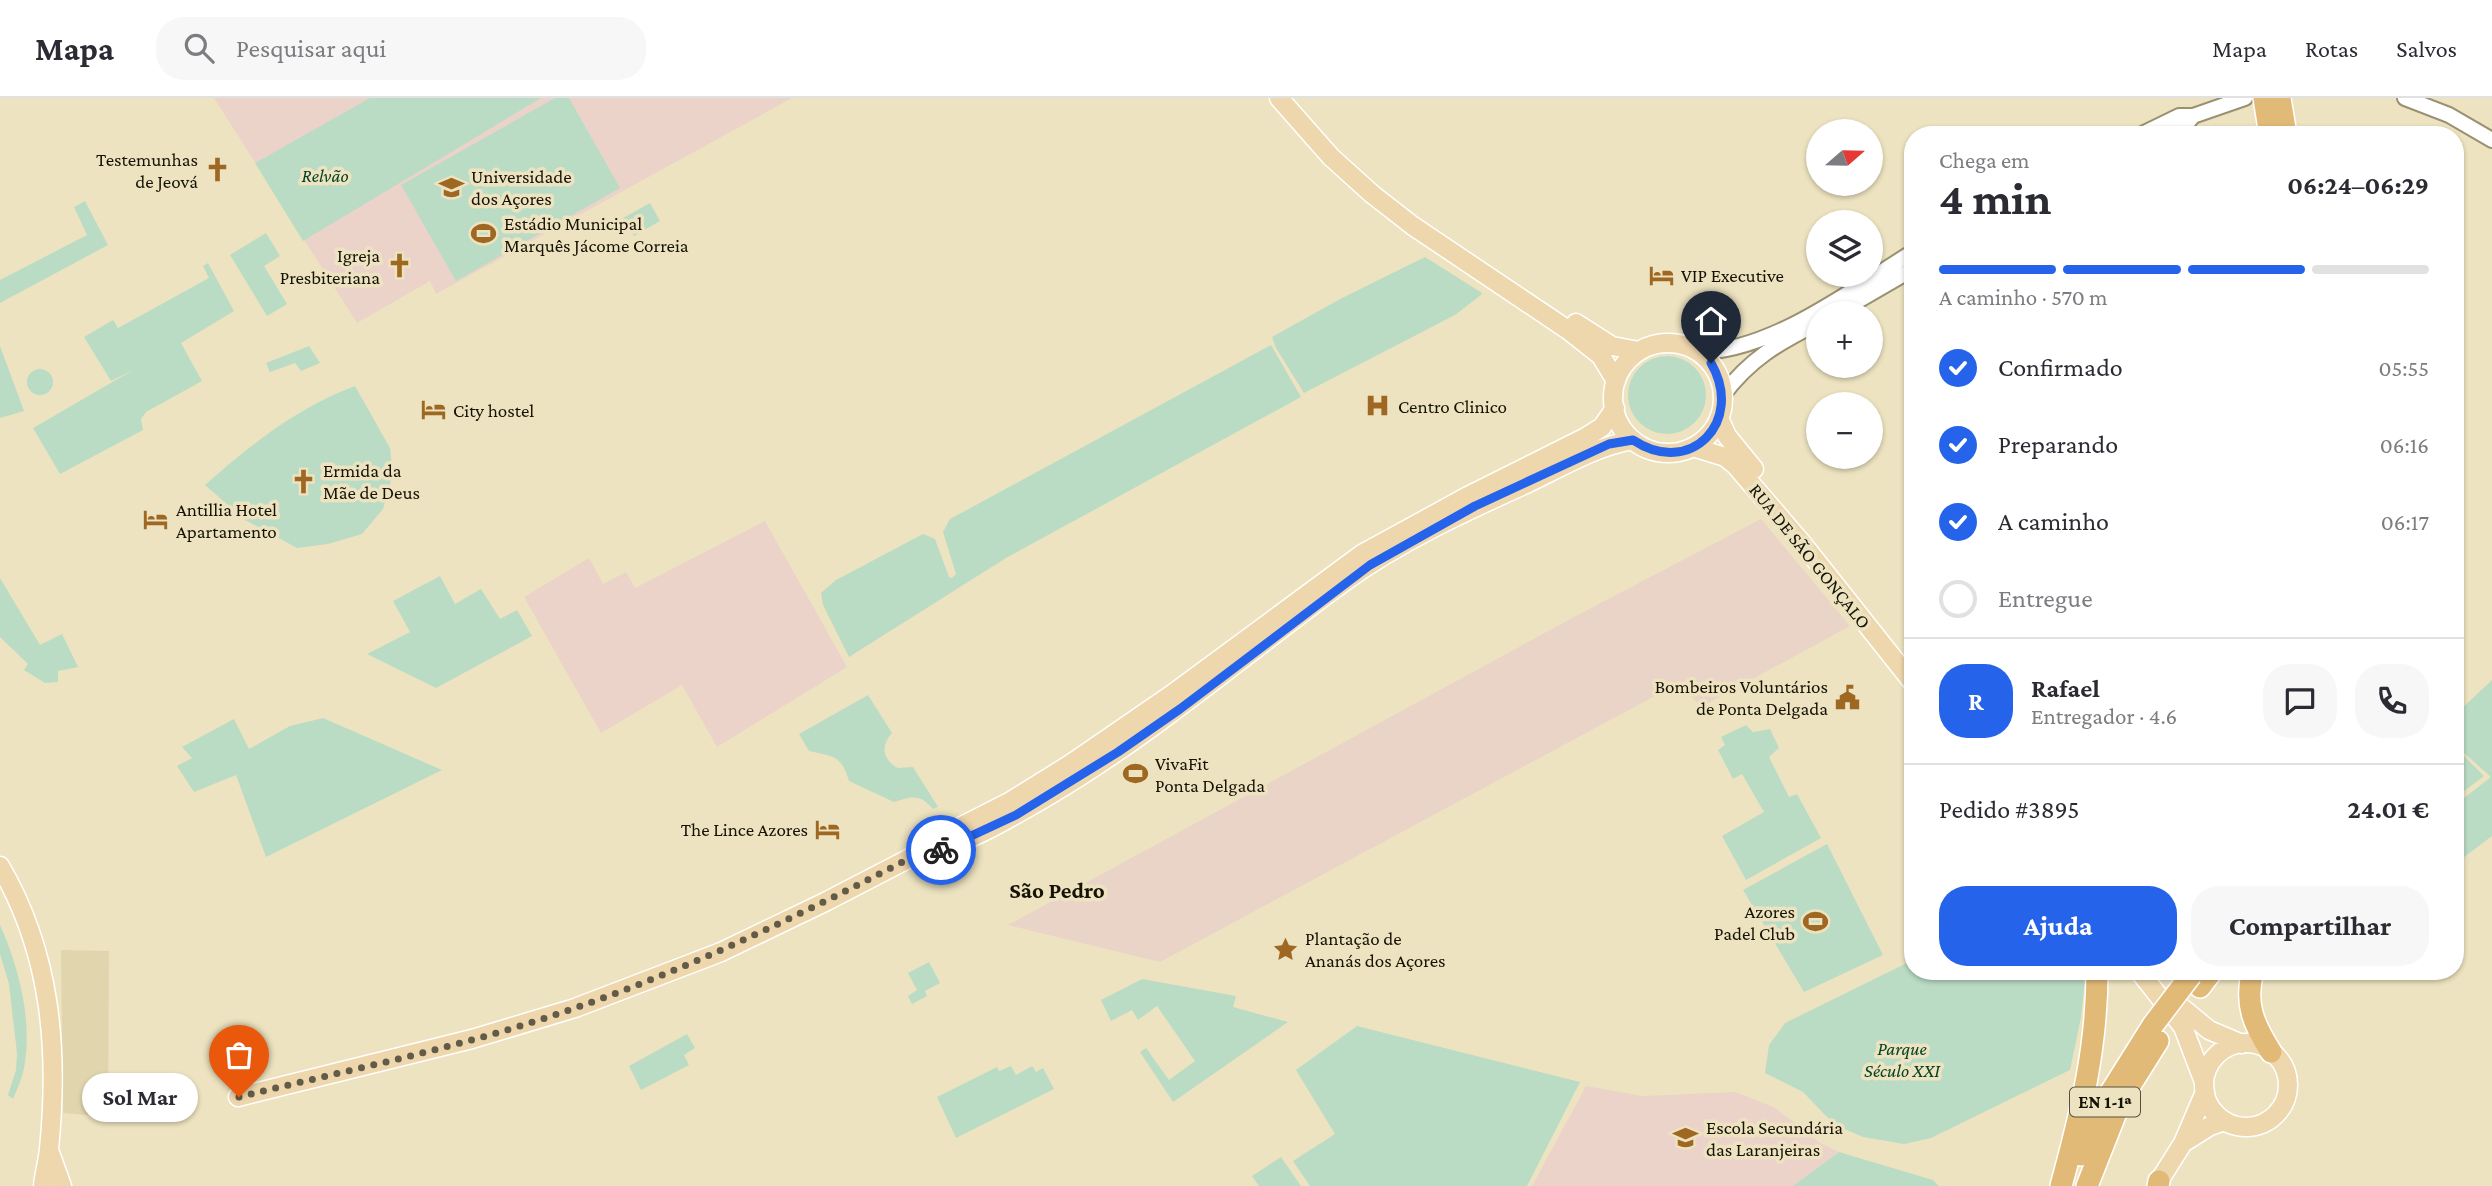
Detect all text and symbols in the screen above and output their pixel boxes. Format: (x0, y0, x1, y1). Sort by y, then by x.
search box (156, 17, 646, 80)
icon: search (180, 29, 218, 67)
text: Mapa (35, 30, 114, 67)
text: Pesquisar aqui (236, 34, 386, 63)
text: Mapa (2212, 35, 2267, 62)
text: Rotas (2305, 35, 2358, 62)
text: Salvos (2396, 35, 2457, 62)
north arrow (1806, 119, 1883, 196)
map controls (1806, 119, 1883, 469)
text: Chega em (1939, 147, 2030, 173)
place label: Testemunhas de Jeová (96, 149, 198, 192)
church icon: Testemunhas de Jeová (204, 156, 232, 184)
park label: Relvão (301, 165, 349, 186)
place label: Universidade dos Açores (471, 166, 572, 209)
text: 06:24–06:29 (2287, 171, 2429, 200)
school or university icon: Universidade dos Açores (437, 173, 465, 201)
text: 4 min (1939, 173, 2051, 224)
button: layers (1806, 210, 1883, 287)
place label: Estádio Municipal Marquês Jácome Correia (504, 213, 689, 256)
sports icon: Estádio Municipal Marquês Jácome Correia (470, 220, 498, 248)
place label: Igreja Presbiteriana (280, 245, 380, 288)
church icon: Igreja Presbiteriana (386, 252, 414, 280)
hotel icon: VIP Executive (1647, 261, 1675, 289)
place label: VIP Executive (1681, 265, 1784, 286)
text: A caminho · 570 m (1939, 284, 2108, 310)
pin (1681, 291, 1741, 363)
button: + (1806, 301, 1883, 378)
icon: home (1692, 302, 1730, 340)
icon: check (1939, 349, 1977, 387)
text: Confirmado (1998, 353, 2123, 382)
text: 05:55 (2378, 355, 2429, 381)
hospital icon: Centro Clinico (1364, 392, 1392, 420)
button: − (1806, 392, 1883, 469)
hotel icon: City hostel (419, 396, 447, 424)
place label: Centro Clinico (1398, 396, 1507, 417)
place label: City hostel (453, 400, 534, 421)
icon: check (1939, 426, 1977, 464)
text: Preparando (1998, 430, 2118, 459)
text: 06:16 (2380, 432, 2429, 458)
place label: Ermida da Mãe de Deus (323, 460, 420, 503)
church icon: Ermida da Mãe de Deus (289, 467, 317, 495)
street label: RUA DE SÃO GONÇALO (1745, 479, 1875, 633)
place label: Antillia Hotel Apartamento (176, 499, 277, 542)
icon: check (1939, 503, 1977, 541)
hotel icon: Antillia Hotel Apartamento (142, 506, 170, 534)
text: A caminho (1998, 507, 2109, 536)
text: 06:17 (2381, 509, 2429, 535)
text: Entregue (1998, 584, 2093, 613)
button: chat (2263, 664, 2337, 738)
button: phone (2355, 664, 2429, 738)
text: Rafael (2031, 674, 2100, 703)
place label: Bombeiros Voluntários de Ponta Delgada (1655, 676, 1828, 719)
public building icon: Bombeiros Voluntários de Ponta Delgada (1834, 683, 1862, 711)
text: R (1968, 687, 1984, 716)
text: Entregador · 4.6 (2031, 703, 2177, 729)
place label: VivaFit Ponta Delgada (1155, 753, 1265, 796)
sports icon: VivaFit Ponta Delgada (1121, 760, 1149, 788)
text: Pedido #3895 (1939, 795, 2080, 824)
text: 24.01 € (2348, 795, 2429, 824)
hotel icon: The Lince Azores (814, 815, 842, 843)
courier (906, 815, 976, 885)
place label: The Lince Azores (681, 819, 808, 840)
icon: bike (922, 831, 960, 869)
district label: São Pedro (1009, 877, 1105, 903)
button: Ajuda (1939, 886, 2177, 966)
button: Compartilhar (2191, 886, 2429, 966)
place label: Azores Padel Club (1714, 901, 1795, 944)
sports icon: Azores Padel Club (1801, 908, 1829, 936)
place label: Plantação de Ananás dos Açores (1305, 928, 1445, 971)
place icon: Plantação de Ananás dos Açores (1271, 935, 1299, 963)
pin (209, 1025, 269, 1097)
icon: bag (220, 1036, 258, 1074)
park label: Parque Século XXI (1864, 1038, 1941, 1081)
callout: Sol Mar (82, 1072, 197, 1122)
text: Sol Mar (102, 1084, 178, 1110)
road number: EN 1-1ª (2070, 1087, 2140, 1116)
place label: Escola Secundária das Laranjeiras (1706, 1117, 1843, 1161)
school or university icon: Escola Secundária das Laranjeiras (1672, 1124, 1700, 1152)

